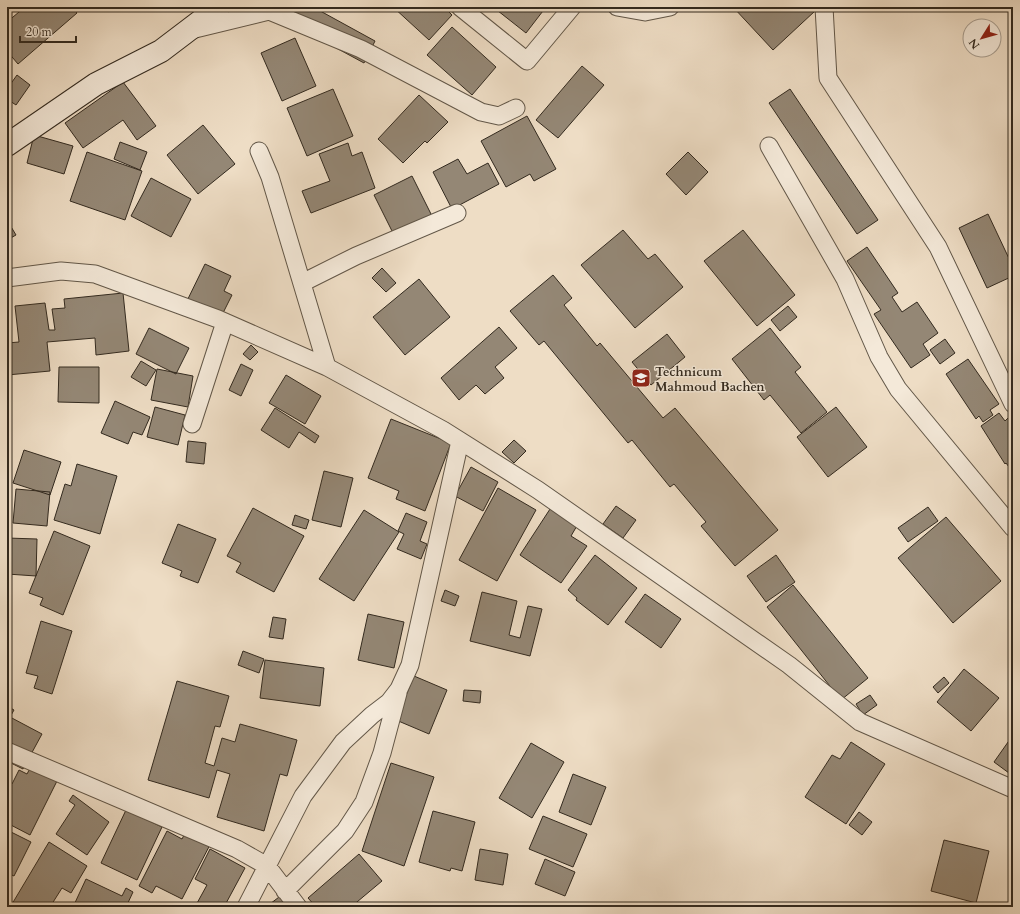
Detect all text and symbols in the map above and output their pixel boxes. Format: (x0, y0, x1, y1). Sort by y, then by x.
scale bar (20, 18, 76, 44)
north arrow (962, 18, 1002, 58)
text: 20 m (26, 24, 53, 40)
text: N (965, 35, 983, 52)
place label: Technicum Mahmoud Bachen (655, 363, 765, 396)
school or university icon: Technicum Mahmoud Bachen (630, 367, 652, 389)

